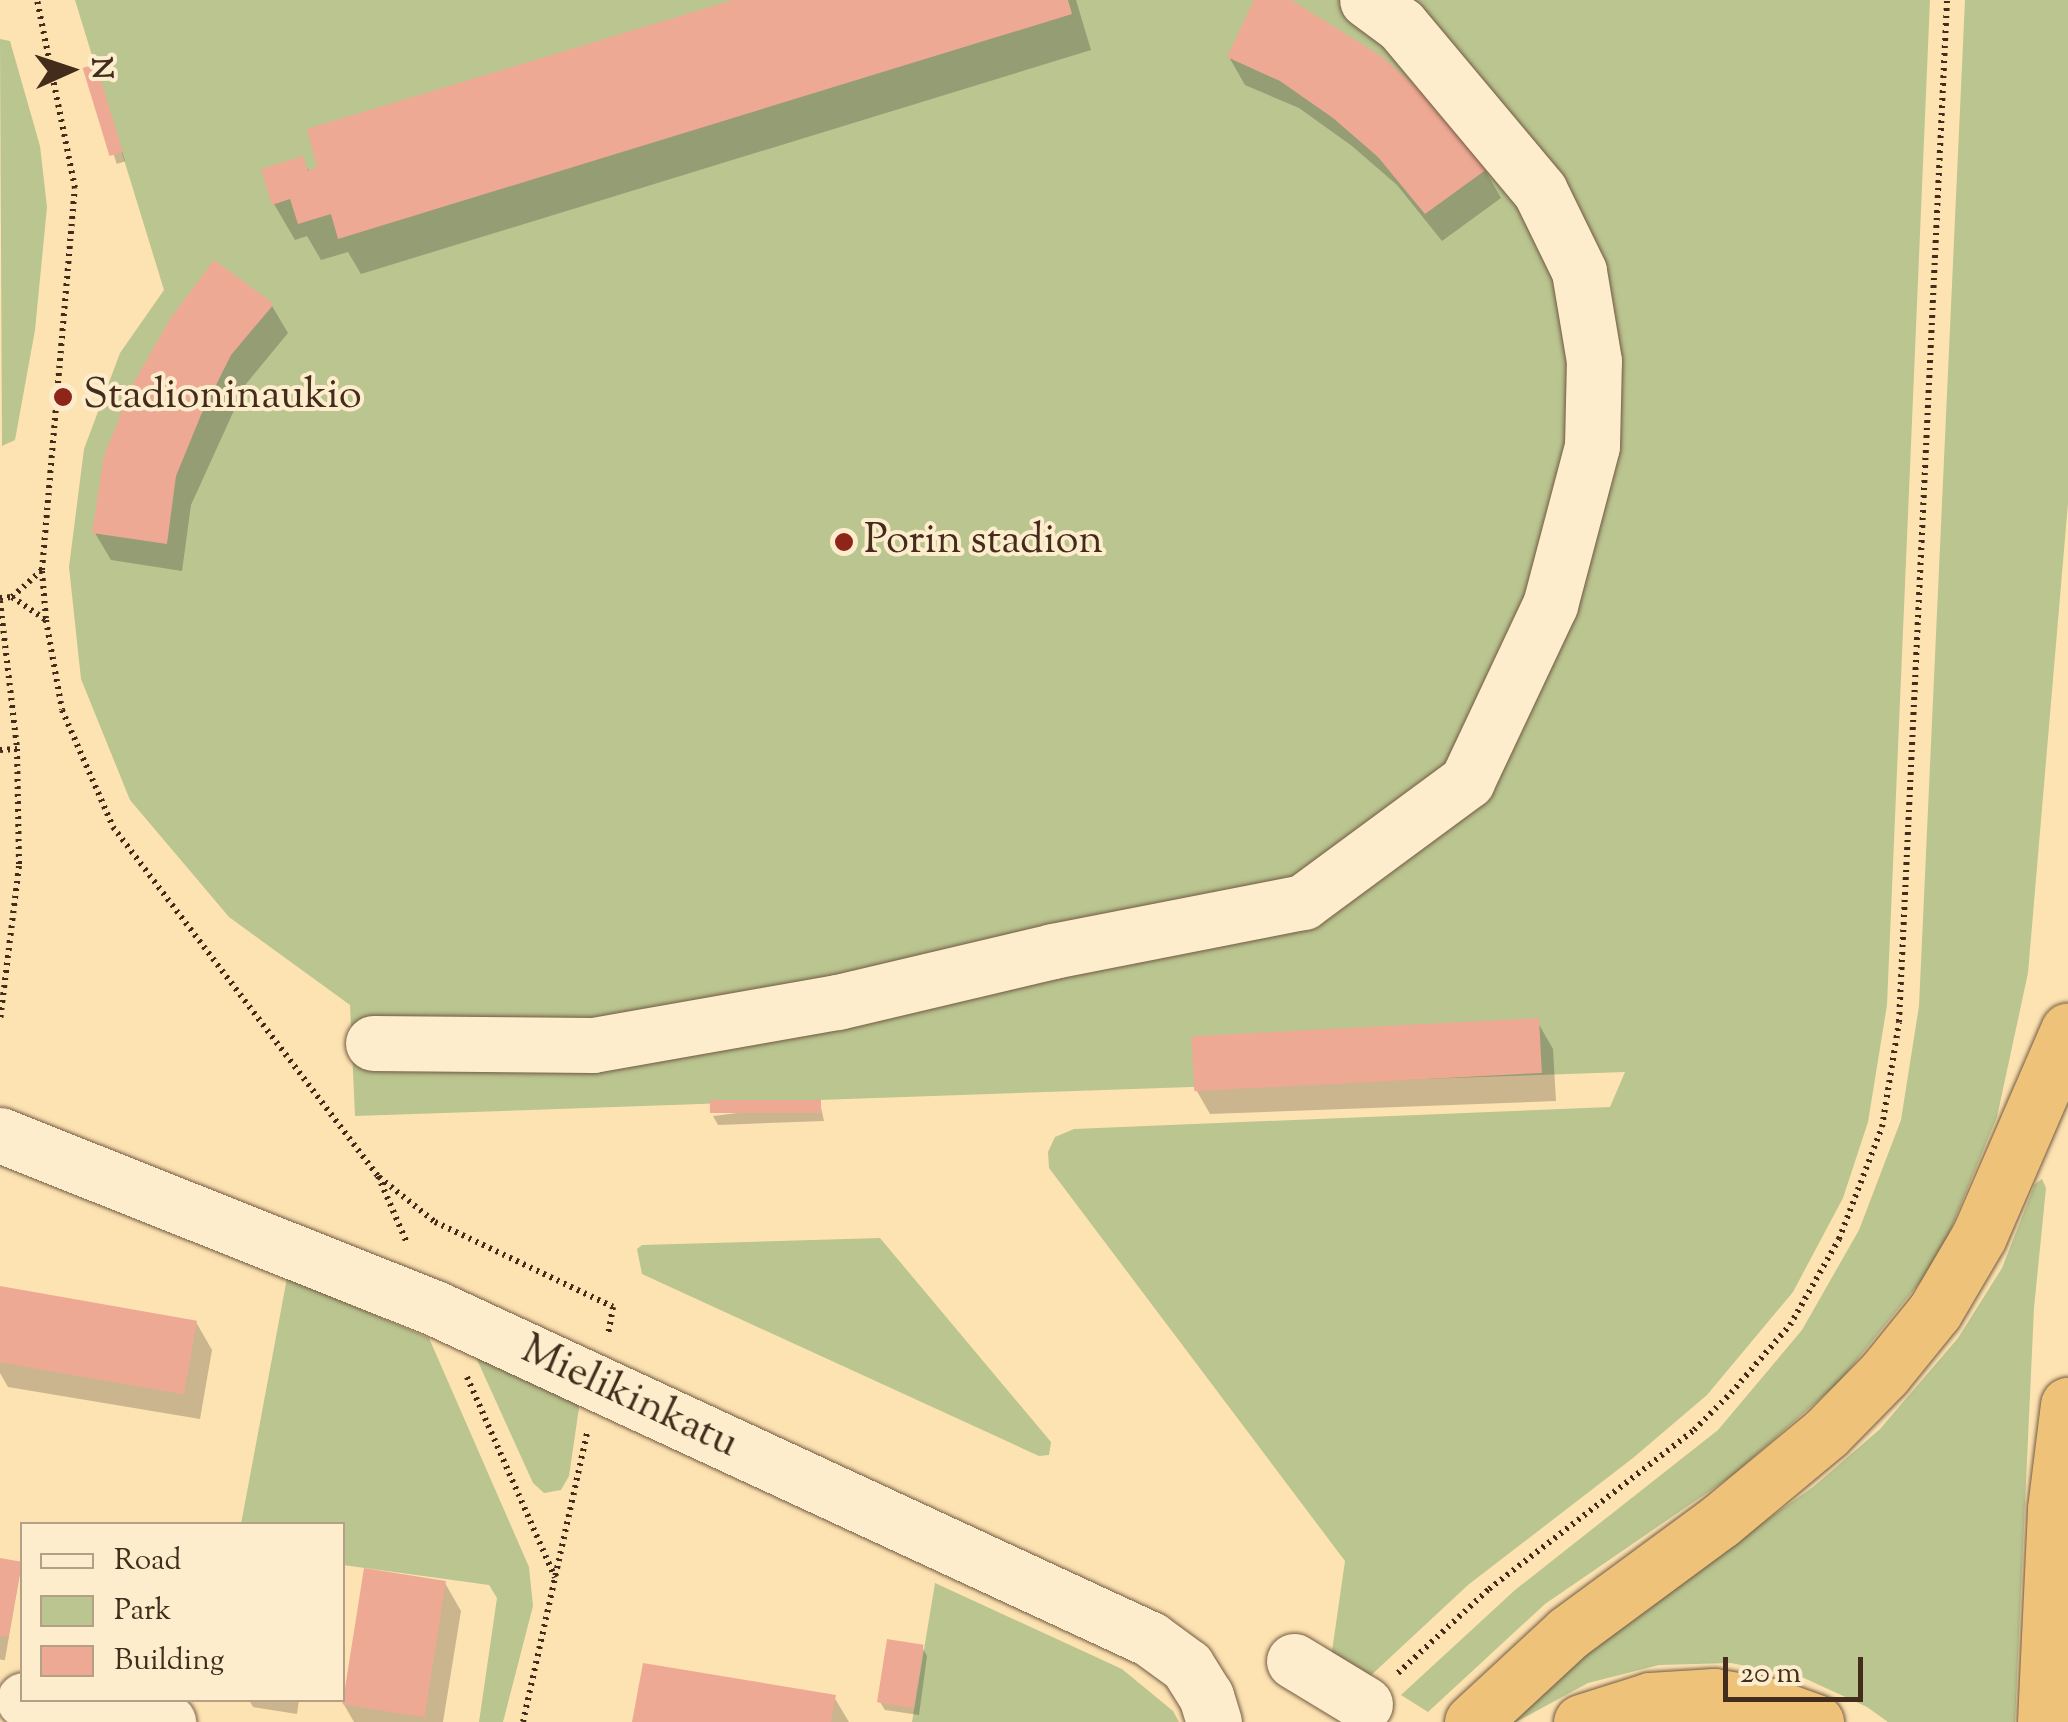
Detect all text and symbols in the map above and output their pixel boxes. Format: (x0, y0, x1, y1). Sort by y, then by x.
north arrow (20, 20, 120, 120)
text: N (79, 56, 121, 81)
place label: Stadioninaukio (83, 372, 362, 422)
marker: Stadioninaukio (52, 386, 74, 408)
place label: Porin stadion (864, 517, 1103, 567)
marker: Porin stadion (833, 531, 855, 553)
street label: Mielikinkatu (513, 1326, 745, 1470)
legend (20, 1522, 345, 1702)
text: Road (114, 1540, 181, 1583)
text: Park (114, 1590, 171, 1633)
scale bar (1728, 1637, 1868, 1699)
text: Building (114, 1640, 224, 1683)
text: 20 m (1740, 1653, 1801, 1696)

